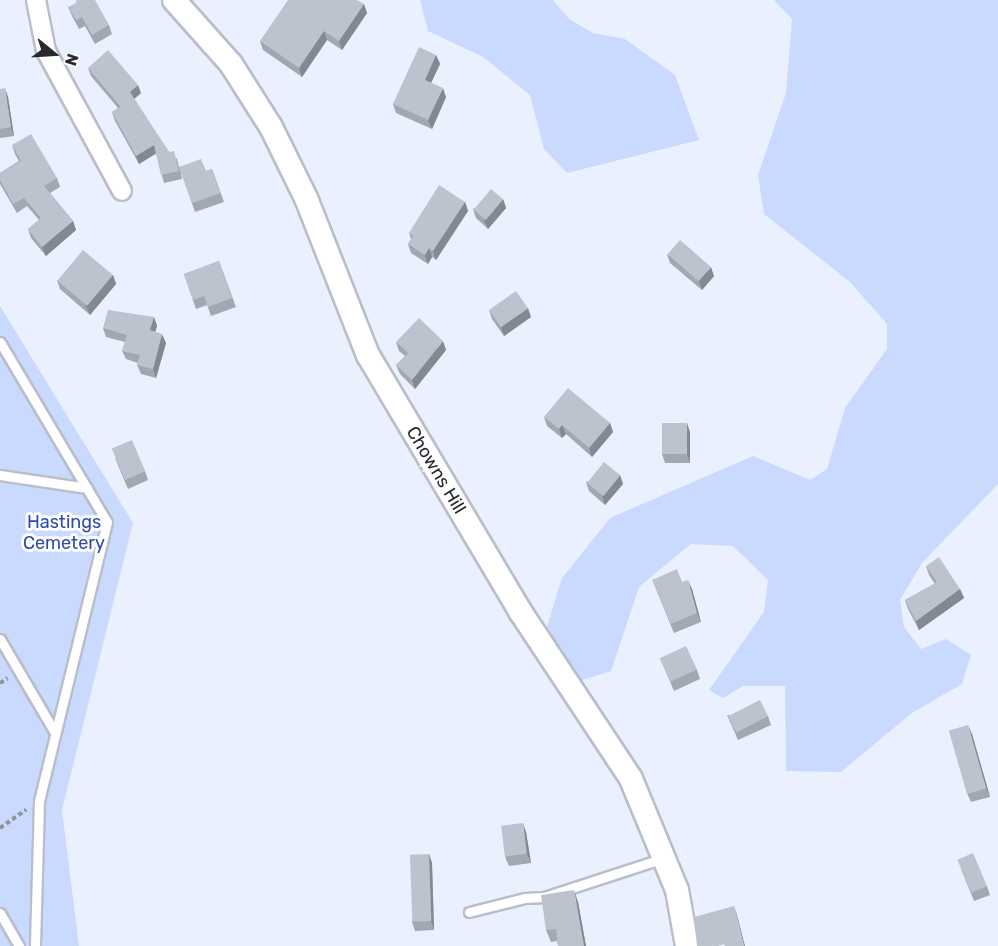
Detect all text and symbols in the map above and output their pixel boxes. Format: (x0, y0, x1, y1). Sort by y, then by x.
north arrow (24, 24, 84, 84)
text: N (61, 51, 82, 68)
street label: Chowns Hill (402, 422, 470, 518)
park label: Hastings Cemetery (23, 512, 105, 554)

